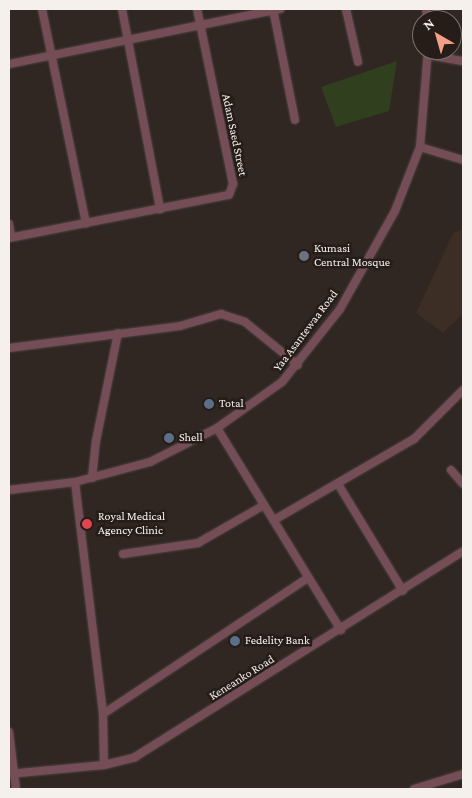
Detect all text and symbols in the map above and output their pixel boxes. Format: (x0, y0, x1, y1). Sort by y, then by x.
north arrow (412, 10, 462, 60)
text: N (420, 15, 437, 33)
street label: Adam Saed Street (218, 93, 250, 177)
place label: Kumasi Central Mosque (314, 242, 390, 270)
marker: Kumasi Central Mosque (298, 250, 310, 262)
street label: Yaa Asantewaa Road (271, 288, 341, 374)
place label: Total (219, 397, 244, 411)
marker: Total (203, 398, 215, 410)
place label: Shell (179, 431, 203, 445)
marker: Shell (163, 432, 175, 444)
place label: Royal Medical Agency Clinic (98, 510, 165, 538)
marker: Royal Medical Agency Clinic (80, 517, 94, 531)
place label: Fedelity Bank (245, 634, 310, 648)
marker: Fedelity Bank (229, 635, 241, 647)
street label: Keneanko Road (207, 652, 277, 704)

